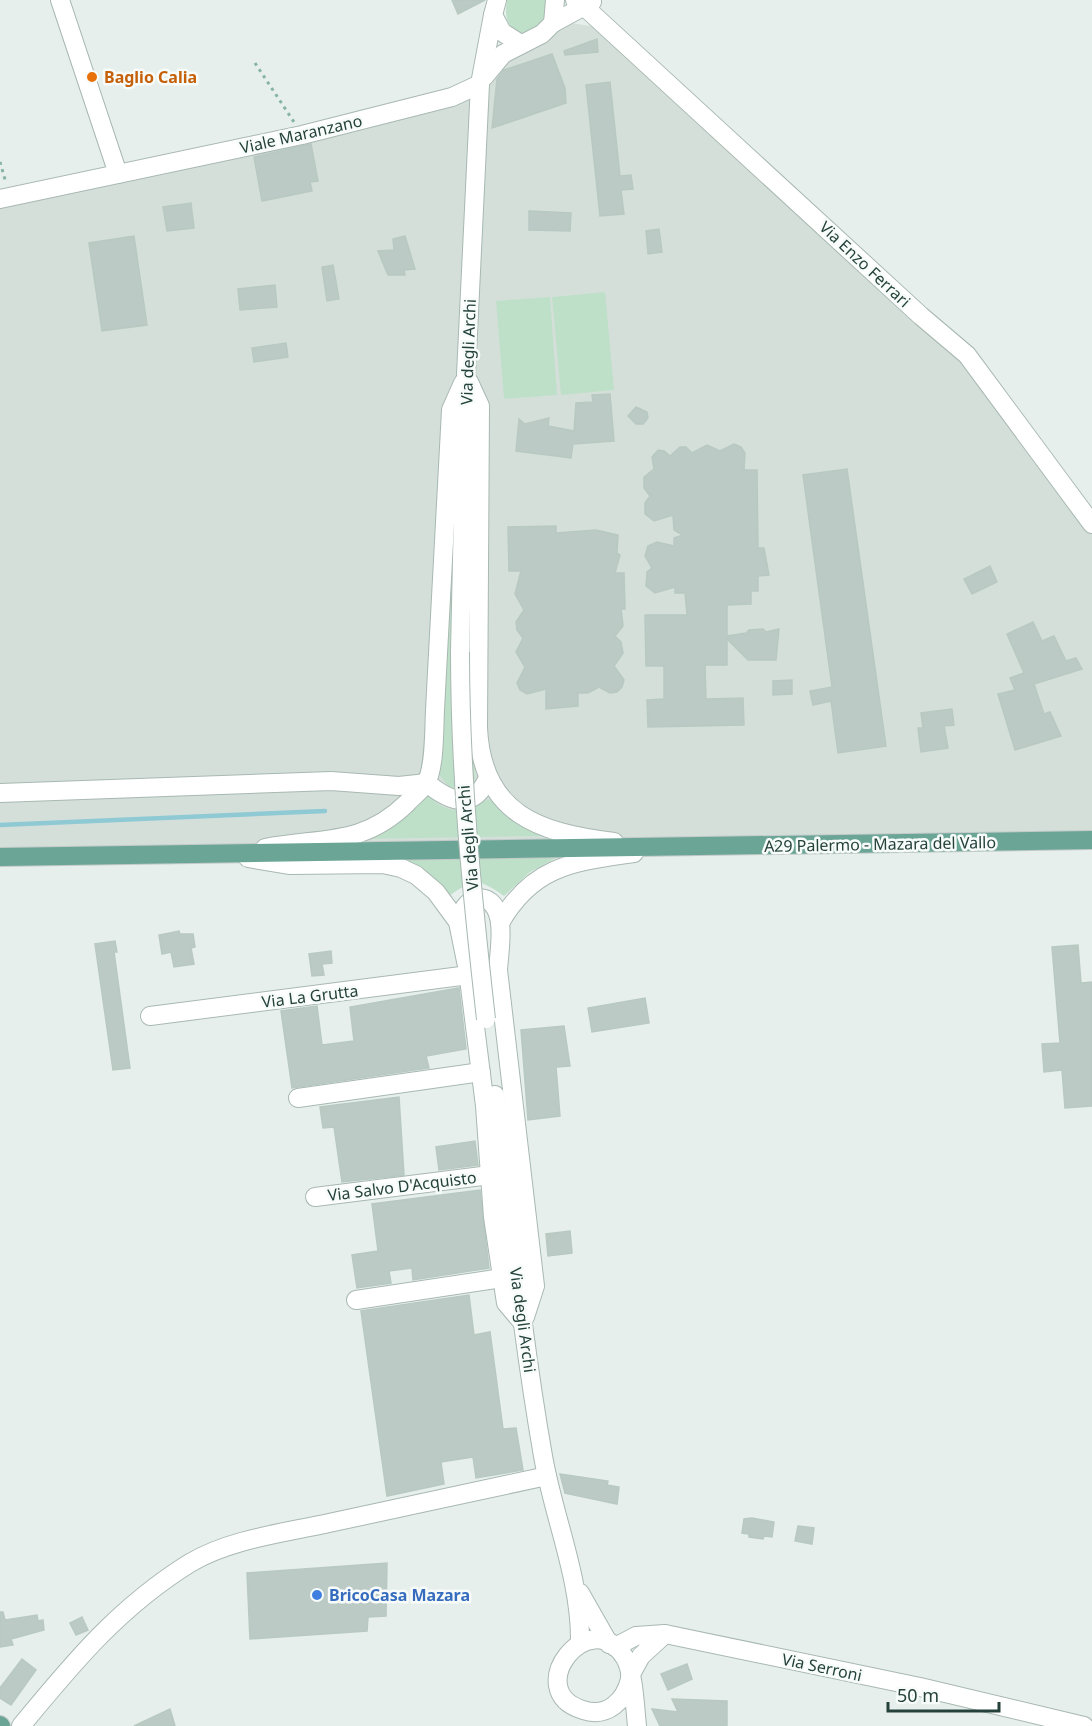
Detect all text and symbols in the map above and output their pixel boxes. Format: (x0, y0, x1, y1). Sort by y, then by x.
place label: Baglio Calia (104, 66, 197, 88)
marker: Baglio Calia (85, 70, 99, 84)
street label: Viale Maranzano (238, 109, 364, 159)
street label: Via Enzo Ferrari (815, 216, 915, 312)
street label: Via degli Archi (455, 299, 481, 405)
street label: Via degli Archi (452, 784, 484, 892)
street label: A29 Palermo - Mazara del Vallo (764, 831, 996, 857)
street label: Via La Grutta (260, 979, 360, 1013)
street label: Via Salvo D'Acquisto (326, 1166, 478, 1206)
street label: Via degli Archi (505, 1266, 541, 1374)
place label: BricoCasa Mazara (329, 1584, 470, 1606)
marker: BricoCasa Mazara (310, 1588, 324, 1602)
street label: Via Serroni (780, 1648, 864, 1686)
scale bar (888, 1675, 999, 1713)
text: 50 m (897, 1683, 939, 1707)

